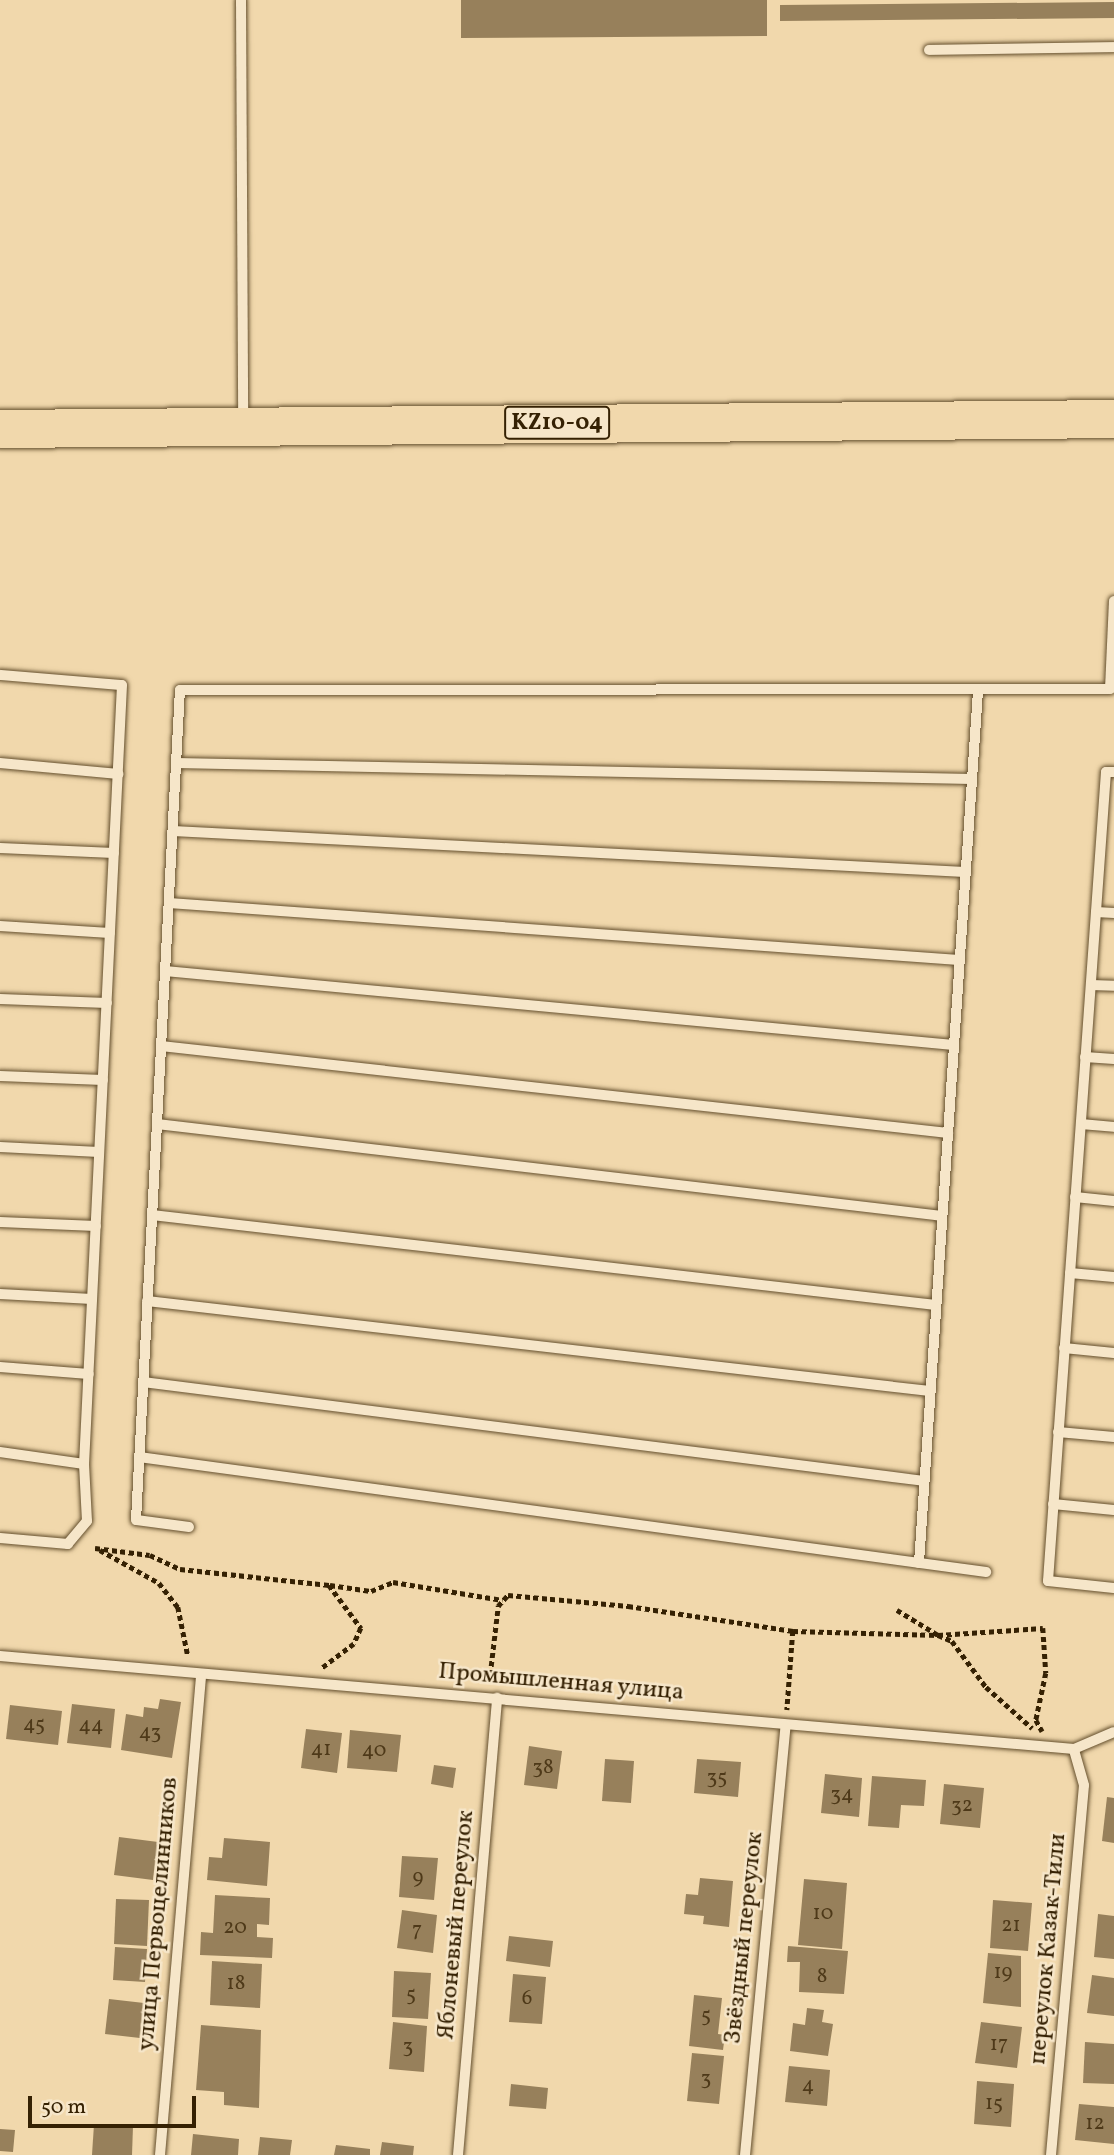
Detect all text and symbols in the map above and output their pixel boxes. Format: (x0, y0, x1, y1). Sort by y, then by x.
road number: KZ10-04 (503, 404, 611, 442)
street label: Промышленная улица (437, 1658, 685, 1708)
house number: 45 (23, 1712, 45, 1738)
house number: 44 (78, 1713, 104, 1739)
house number: 43 (139, 1720, 161, 1746)
house number: 41 (311, 1737, 331, 1763)
house number: 40 (362, 1738, 386, 1764)
house number: 38 (532, 1755, 554, 1781)
house number: 35 (707, 1765, 727, 1791)
street label: улица Первоцелинников (133, 1776, 185, 2052)
house number: 34 (830, 1782, 854, 1808)
house number: 32 (951, 1793, 973, 1819)
street label: Яблоневый переулок (433, 1809, 481, 2041)
street label: Звёздный переулок (720, 1830, 770, 2046)
street label: переулок Казак-Тили (1025, 1832, 1073, 2066)
house number: 9 (413, 1865, 423, 1891)
house number: 10 (813, 1901, 833, 1927)
house number: 21 (1001, 1913, 1021, 1939)
house number: 20 (223, 1915, 247, 1941)
house number: 7 (412, 1918, 422, 1944)
house number: 19 (993, 1960, 1013, 1986)
house number: 8 (817, 1964, 827, 1990)
house number: 18 (227, 1971, 245, 1997)
house number: 5 (406, 1982, 416, 2008)
house number: 6 (522, 1986, 532, 2012)
house number: 5 (701, 2003, 711, 2029)
house number: 17 (990, 2032, 1008, 2058)
house number: 3 (403, 2034, 413, 2060)
house number: 3 (701, 2066, 711, 2092)
house number: 4 (802, 2073, 814, 2099)
scale bar (32, 2082, 200, 2126)
house number: 15 (985, 2091, 1003, 2117)
text: 50 m (41, 2093, 86, 2122)
house number: 12 (1085, 2111, 1105, 2137)

